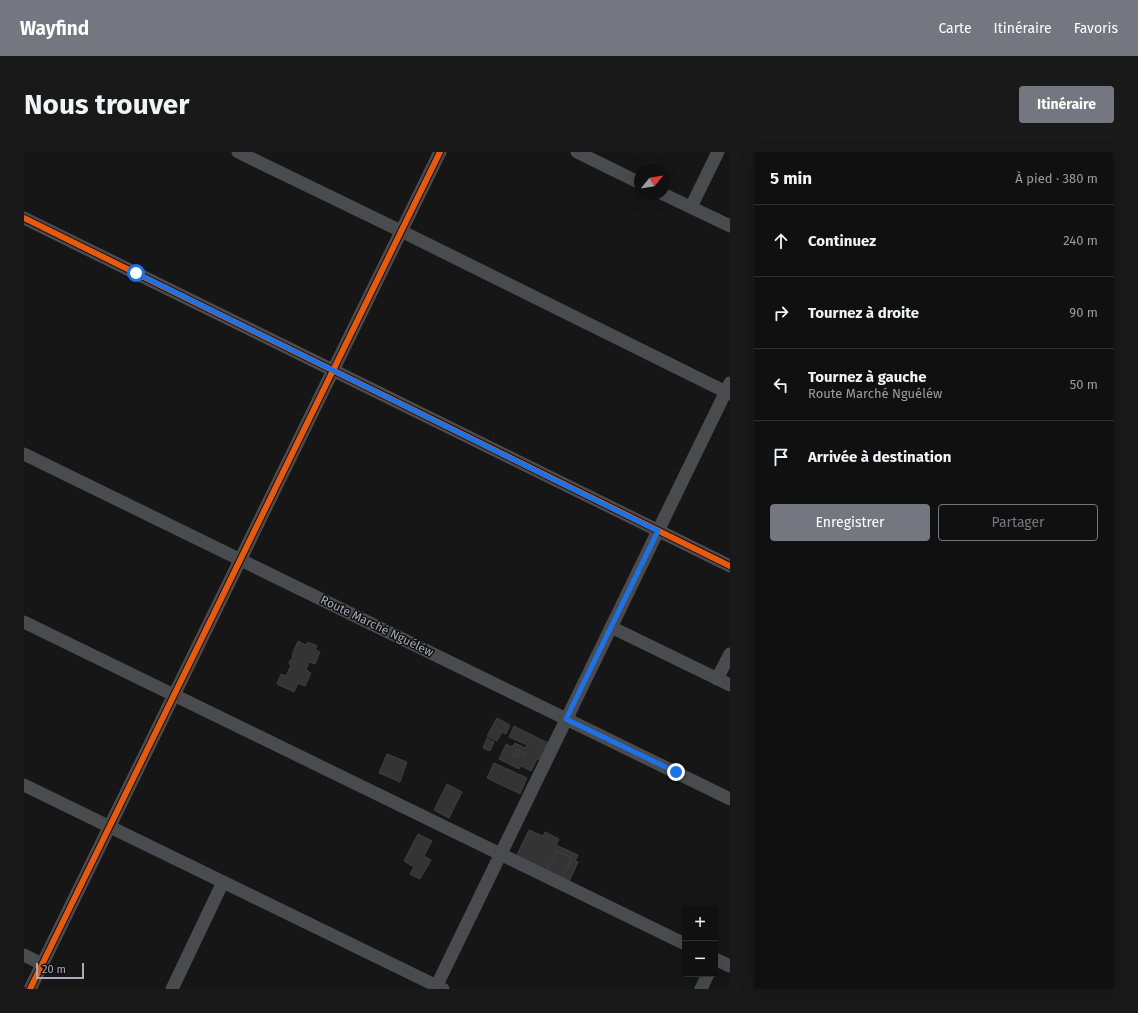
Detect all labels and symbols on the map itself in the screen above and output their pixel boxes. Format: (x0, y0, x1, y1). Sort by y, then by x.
north arrow (634, 164, 670, 200)
route start (127, 264, 145, 282)
street label: Route Marché Nguéléw (318, 593, 436, 660)
route end (667, 763, 685, 781)
scale bar (36, 961, 84, 980)

